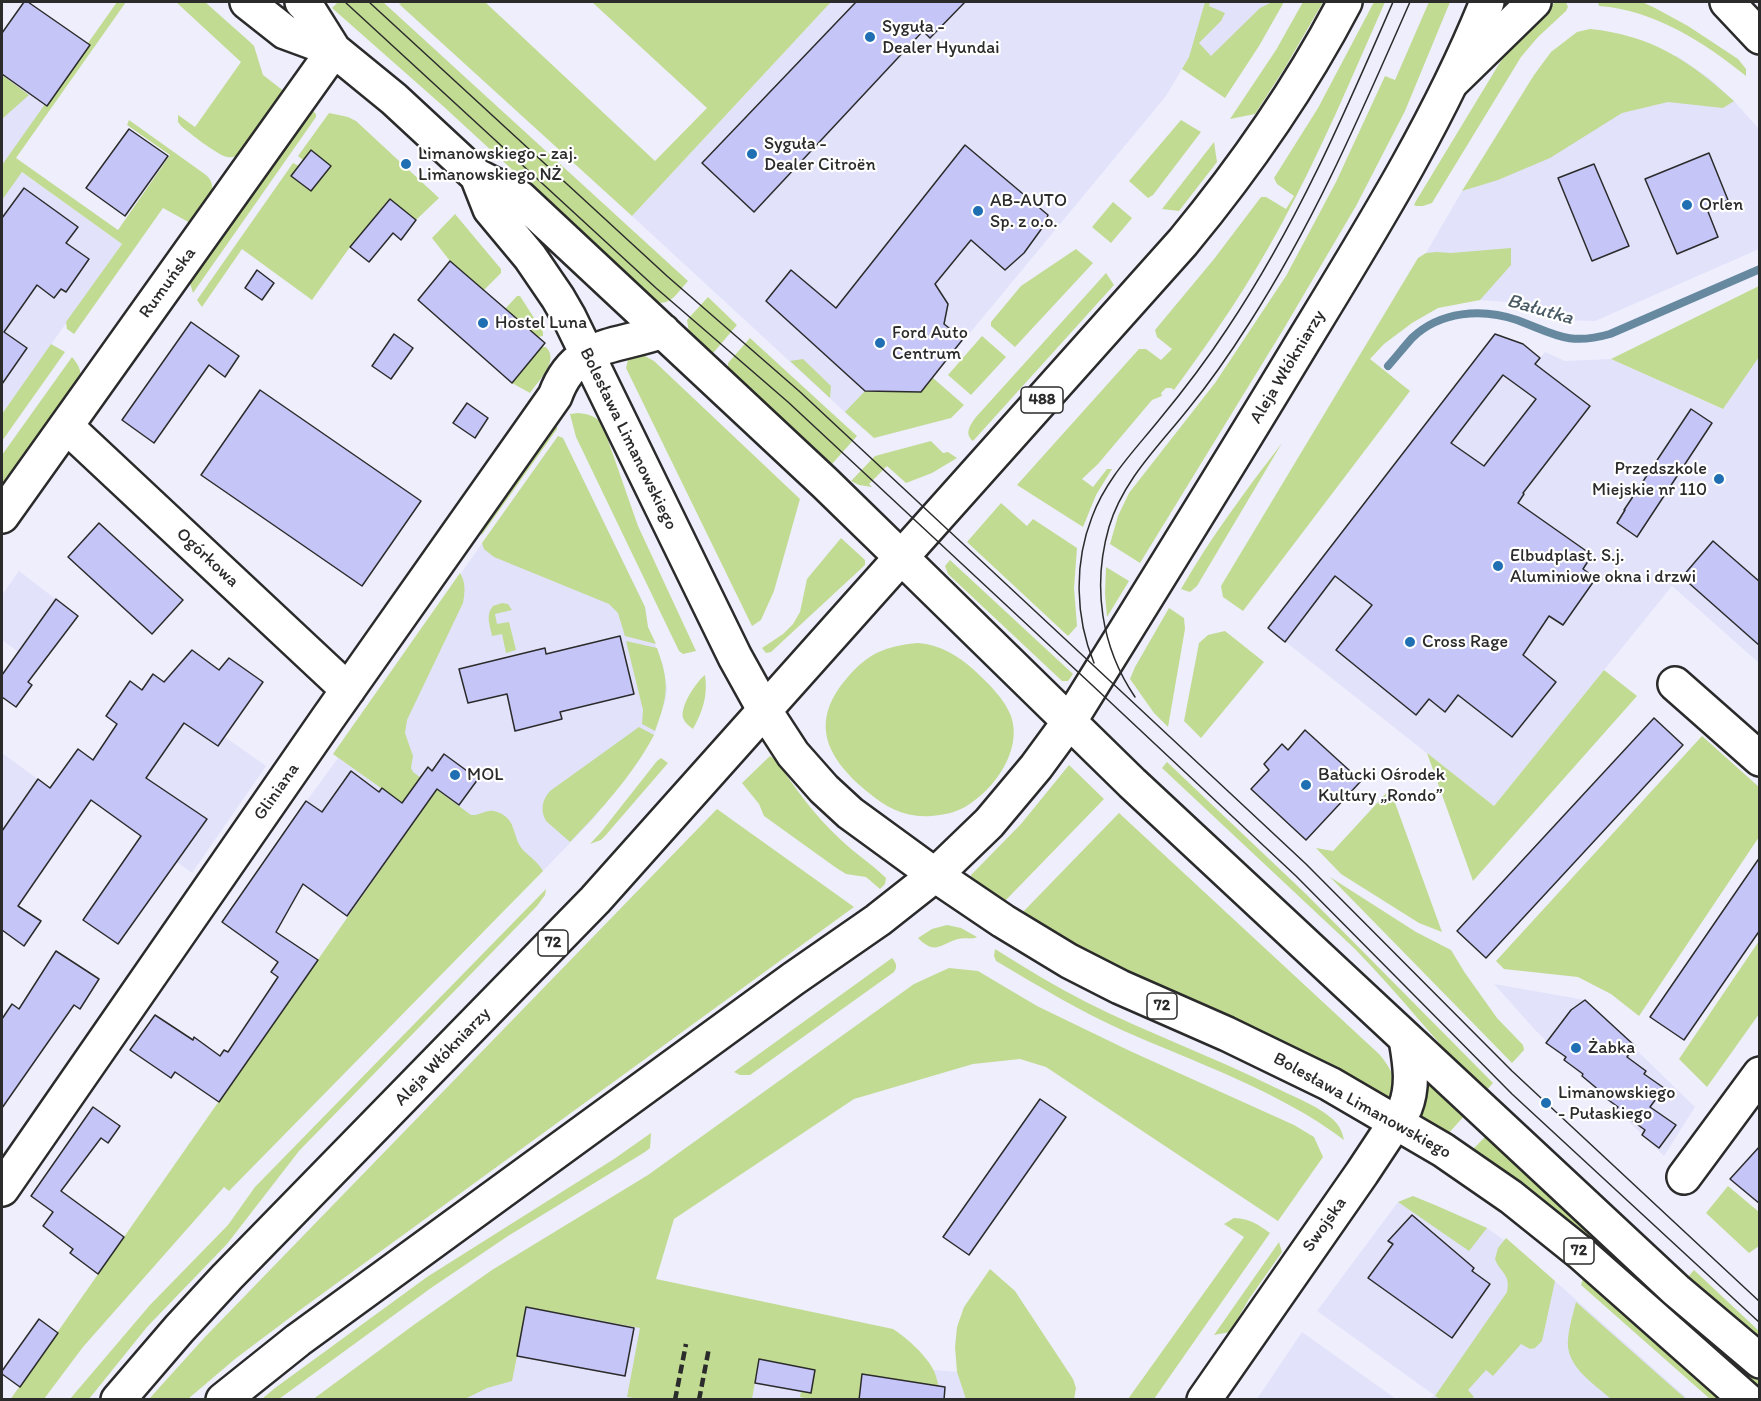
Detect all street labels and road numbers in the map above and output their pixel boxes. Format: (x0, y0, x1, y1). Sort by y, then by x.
street label: Rumuńska (135, 243, 201, 323)
street label: Aleja Włókniarzy (1246, 306, 1330, 428)
street label: Bolesława Limanowskiego (574, 344, 682, 534)
road number: 488 (1021, 387, 1063, 413)
street label: Ogórkowa (171, 524, 243, 592)
street label: Gliniana (249, 759, 305, 825)
road number: 72 (538, 930, 568, 956)
road number: 72 (1147, 993, 1177, 1019)
street label: Aleja Włókniarzy (391, 1003, 495, 1111)
street label: Bolesława Limanowskiego (1269, 1048, 1455, 1164)
street label: Swojska (1298, 1193, 1352, 1257)
road number: 72 (1564, 1238, 1594, 1264)

